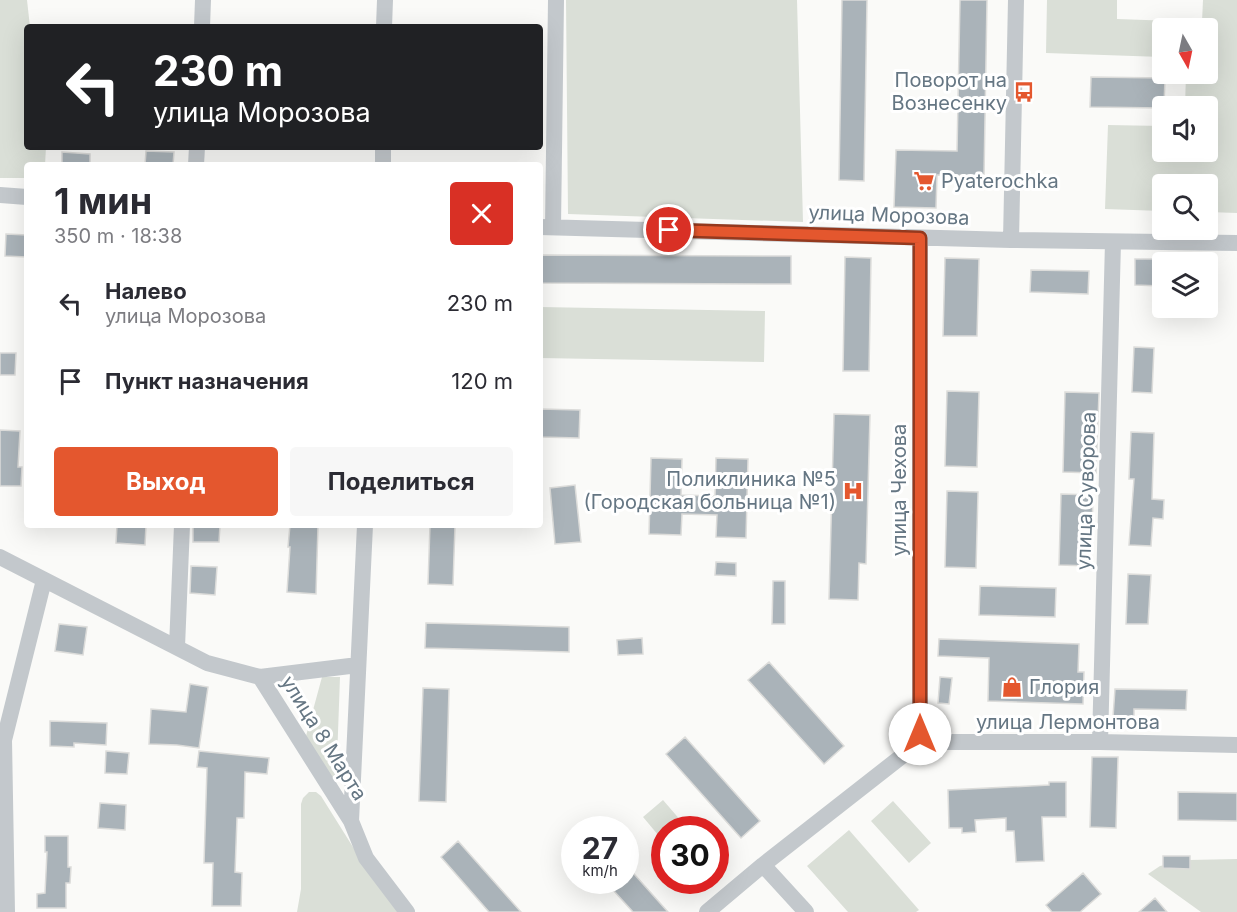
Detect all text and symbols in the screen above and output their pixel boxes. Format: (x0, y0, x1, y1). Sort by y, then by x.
north arrow (1152, 18, 1218, 84)
map controls (1152, 18, 1218, 318)
text: 230 m (153, 45, 283, 96)
icon: left (54, 48, 132, 126)
place label: Поворот на Вознесенку (892, 68, 1007, 115)
bus stop icon: Поворот на Вознесенку (1012, 80, 1036, 104)
text: улица Морозова (153, 96, 371, 129)
button: sound (1152, 96, 1218, 162)
supermarket icon: Pyaterochka (912, 169, 936, 193)
place label: Pyaterochka (941, 169, 1059, 193)
button: search (1152, 174, 1218, 240)
text: 1 мин (54, 179, 152, 223)
button: close (450, 182, 513, 245)
street label: улица Морозова (808, 200, 970, 230)
pin (643, 204, 694, 255)
icon: arrive (652, 213, 685, 246)
text: 350 m · 18:38 (54, 224, 182, 248)
button: layers (1152, 252, 1218, 318)
text: Налево (105, 278, 187, 304)
icon: left (54, 287, 87, 320)
text: 230 m (447, 290, 513, 316)
text: улица Морозова (105, 304, 266, 328)
icon: arrive (54, 365, 87, 398)
text: Пункт назначения (105, 368, 309, 394)
text: 120 m (451, 368, 513, 394)
street label: улица Суворова (1071, 411, 1101, 571)
street label: улица Чехова (887, 424, 911, 556)
button: Выход (54, 447, 278, 516)
button: Поделиться (290, 447, 513, 516)
place label: Поликлиника №5 (Городская больница №1) (583, 467, 836, 514)
hospital icon: Поликлиника №5 (Городская больница №1) (841, 479, 865, 503)
street label: улица 8 Марта (276, 671, 372, 805)
shop icon: Глория (1000, 675, 1024, 699)
place label: Глория (1029, 675, 1099, 699)
position arrow (888, 702, 952, 766)
street label: улица Лермонтова (976, 710, 1160, 734)
speed limit sign: 30 (651, 816, 729, 894)
text: 27 (582, 830, 618, 866)
text: km/h (582, 861, 618, 880)

